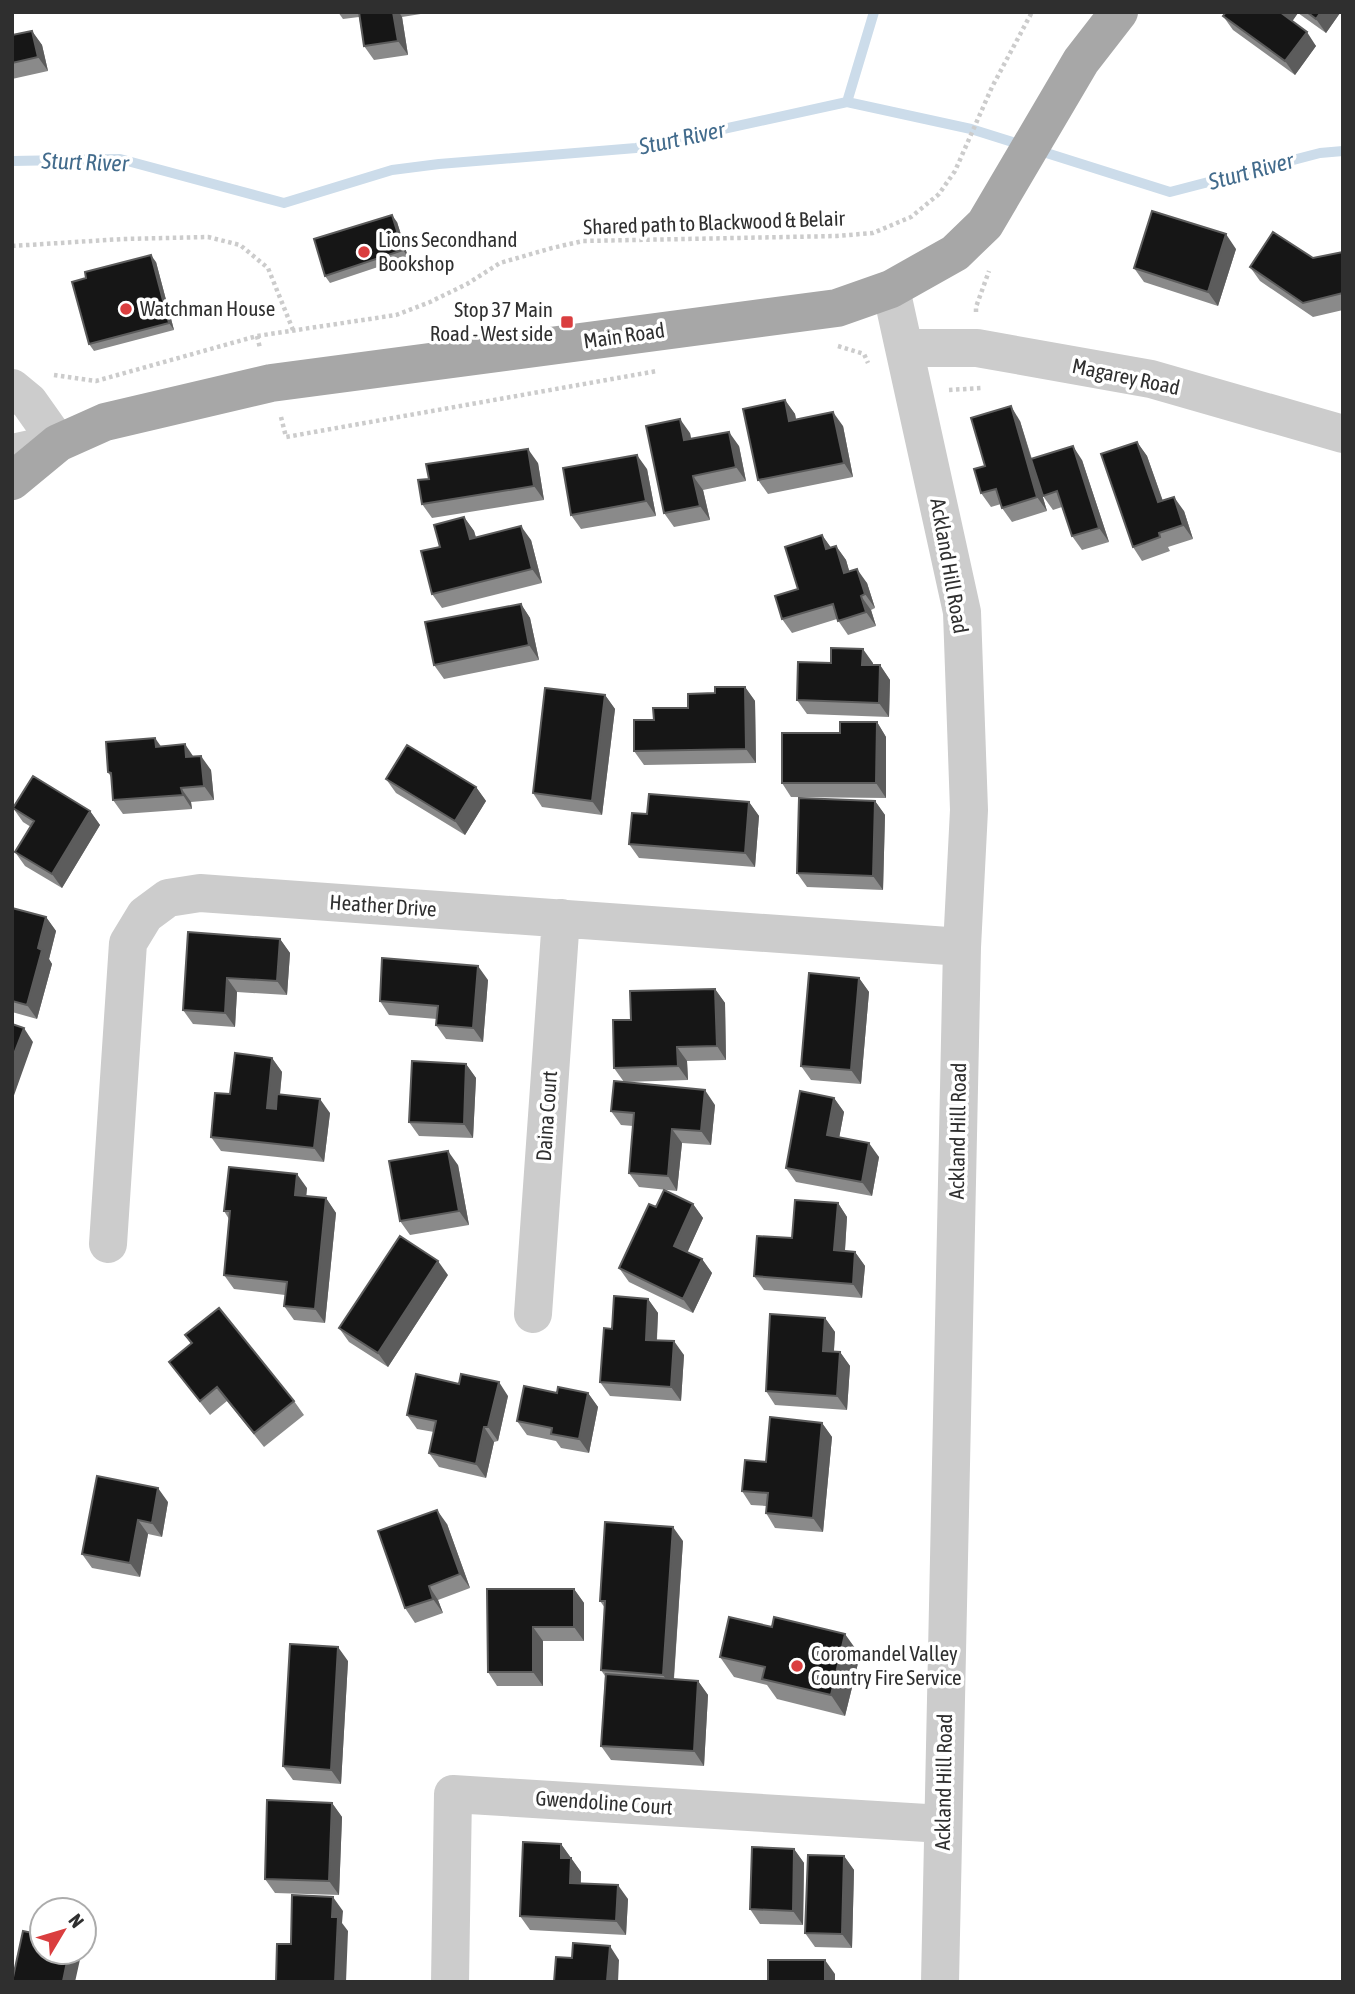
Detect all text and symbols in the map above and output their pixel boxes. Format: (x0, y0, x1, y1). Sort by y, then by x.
water label: Sturt River (636, 116, 728, 160)
water label: Sturt River (40, 147, 130, 177)
water label: Sturt River (1205, 147, 1298, 195)
street label: Shared path to Blackwood & Belair (583, 205, 846, 239)
place label: Lions Secondhand Bookshop (378, 227, 517, 275)
marker: Lions Secondhand Bookshop (356, 244, 372, 260)
place label: Watchman House (140, 296, 275, 320)
place label: Stop 37 Main Road - West side (430, 297, 553, 345)
marker: Watchman House (118, 301, 134, 317)
marker: Stop 37 Main Road - West side (559, 314, 575, 330)
street label: Main Road (582, 317, 666, 353)
street label: Magarey Road (1070, 353, 1182, 399)
street label: Ackland Hill Road (926, 496, 974, 635)
street label: Heather Drive (329, 889, 437, 921)
street label: Ackland Hill Road (944, 1062, 970, 1200)
street label: Daina Court (531, 1070, 561, 1162)
place label: Coromandel Valley Country Fire Service (811, 1641, 962, 1689)
marker: Coromandel Valley Country Fire Service (789, 1658, 805, 1674)
street label: Ackland Hill Road (930, 1713, 956, 1851)
street label: Gwendoline Court (535, 1785, 673, 1819)
north arrow (28, 1896, 98, 1966)
text: N (64, 1909, 89, 1932)

